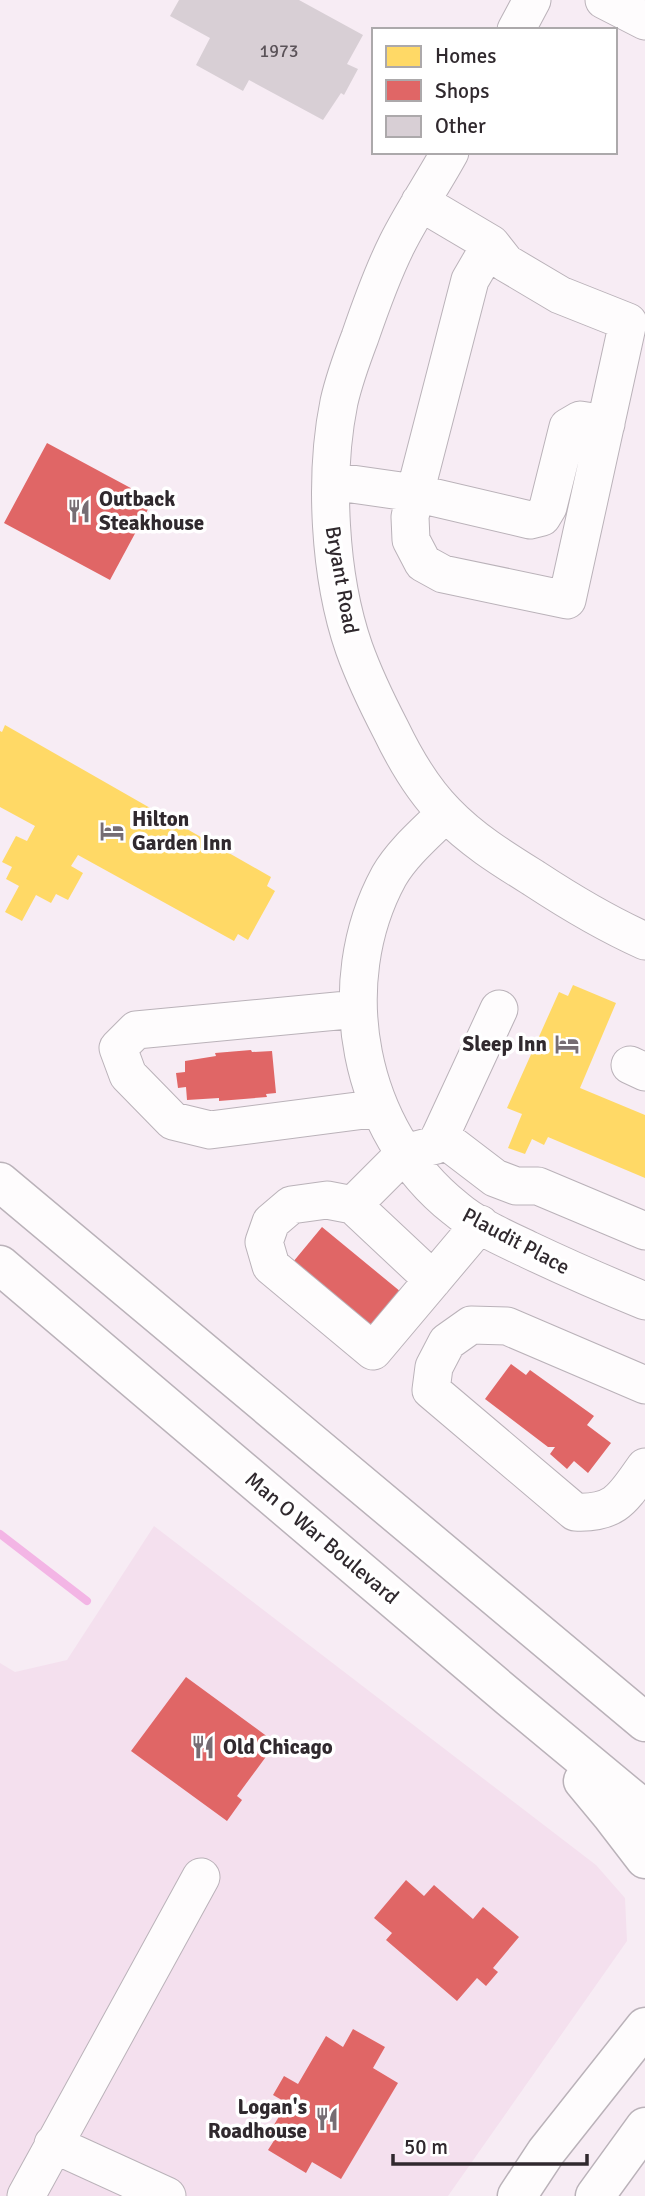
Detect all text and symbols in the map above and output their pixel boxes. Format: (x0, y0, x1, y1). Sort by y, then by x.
legend (372, 28, 617, 154)
house number: 1973 (260, 40, 298, 62)
text: Homes (435, 43, 497, 69)
text: Shops (435, 78, 489, 104)
text: Other (435, 113, 486, 139)
place label: Outback Steakhouse (99, 486, 204, 536)
restaurant icon: Outback Steakhouse (65, 497, 93, 525)
street label: Bryant Road (320, 524, 364, 636)
place label: Hilton Garden Inn (132, 806, 232, 856)
hotel icon: Hilton Garden Inn (98, 817, 126, 845)
hotel icon: Sleep Inn (553, 1030, 581, 1058)
place label: Sleep Inn (463, 1031, 547, 1057)
street label: Plaudit Place (458, 1202, 574, 1280)
street label: Man O War Boulevard (240, 1466, 404, 1610)
restaurant icon: Old Chicago (189, 1733, 217, 1761)
place label: Old Chicago (223, 1734, 333, 1760)
place label: Logan's Roadhouse (208, 2094, 307, 2144)
restaurant icon: Logan's Roadhouse (313, 2105, 341, 2133)
scale bar (393, 2122, 587, 2166)
text: 50 m (404, 2134, 448, 2160)

